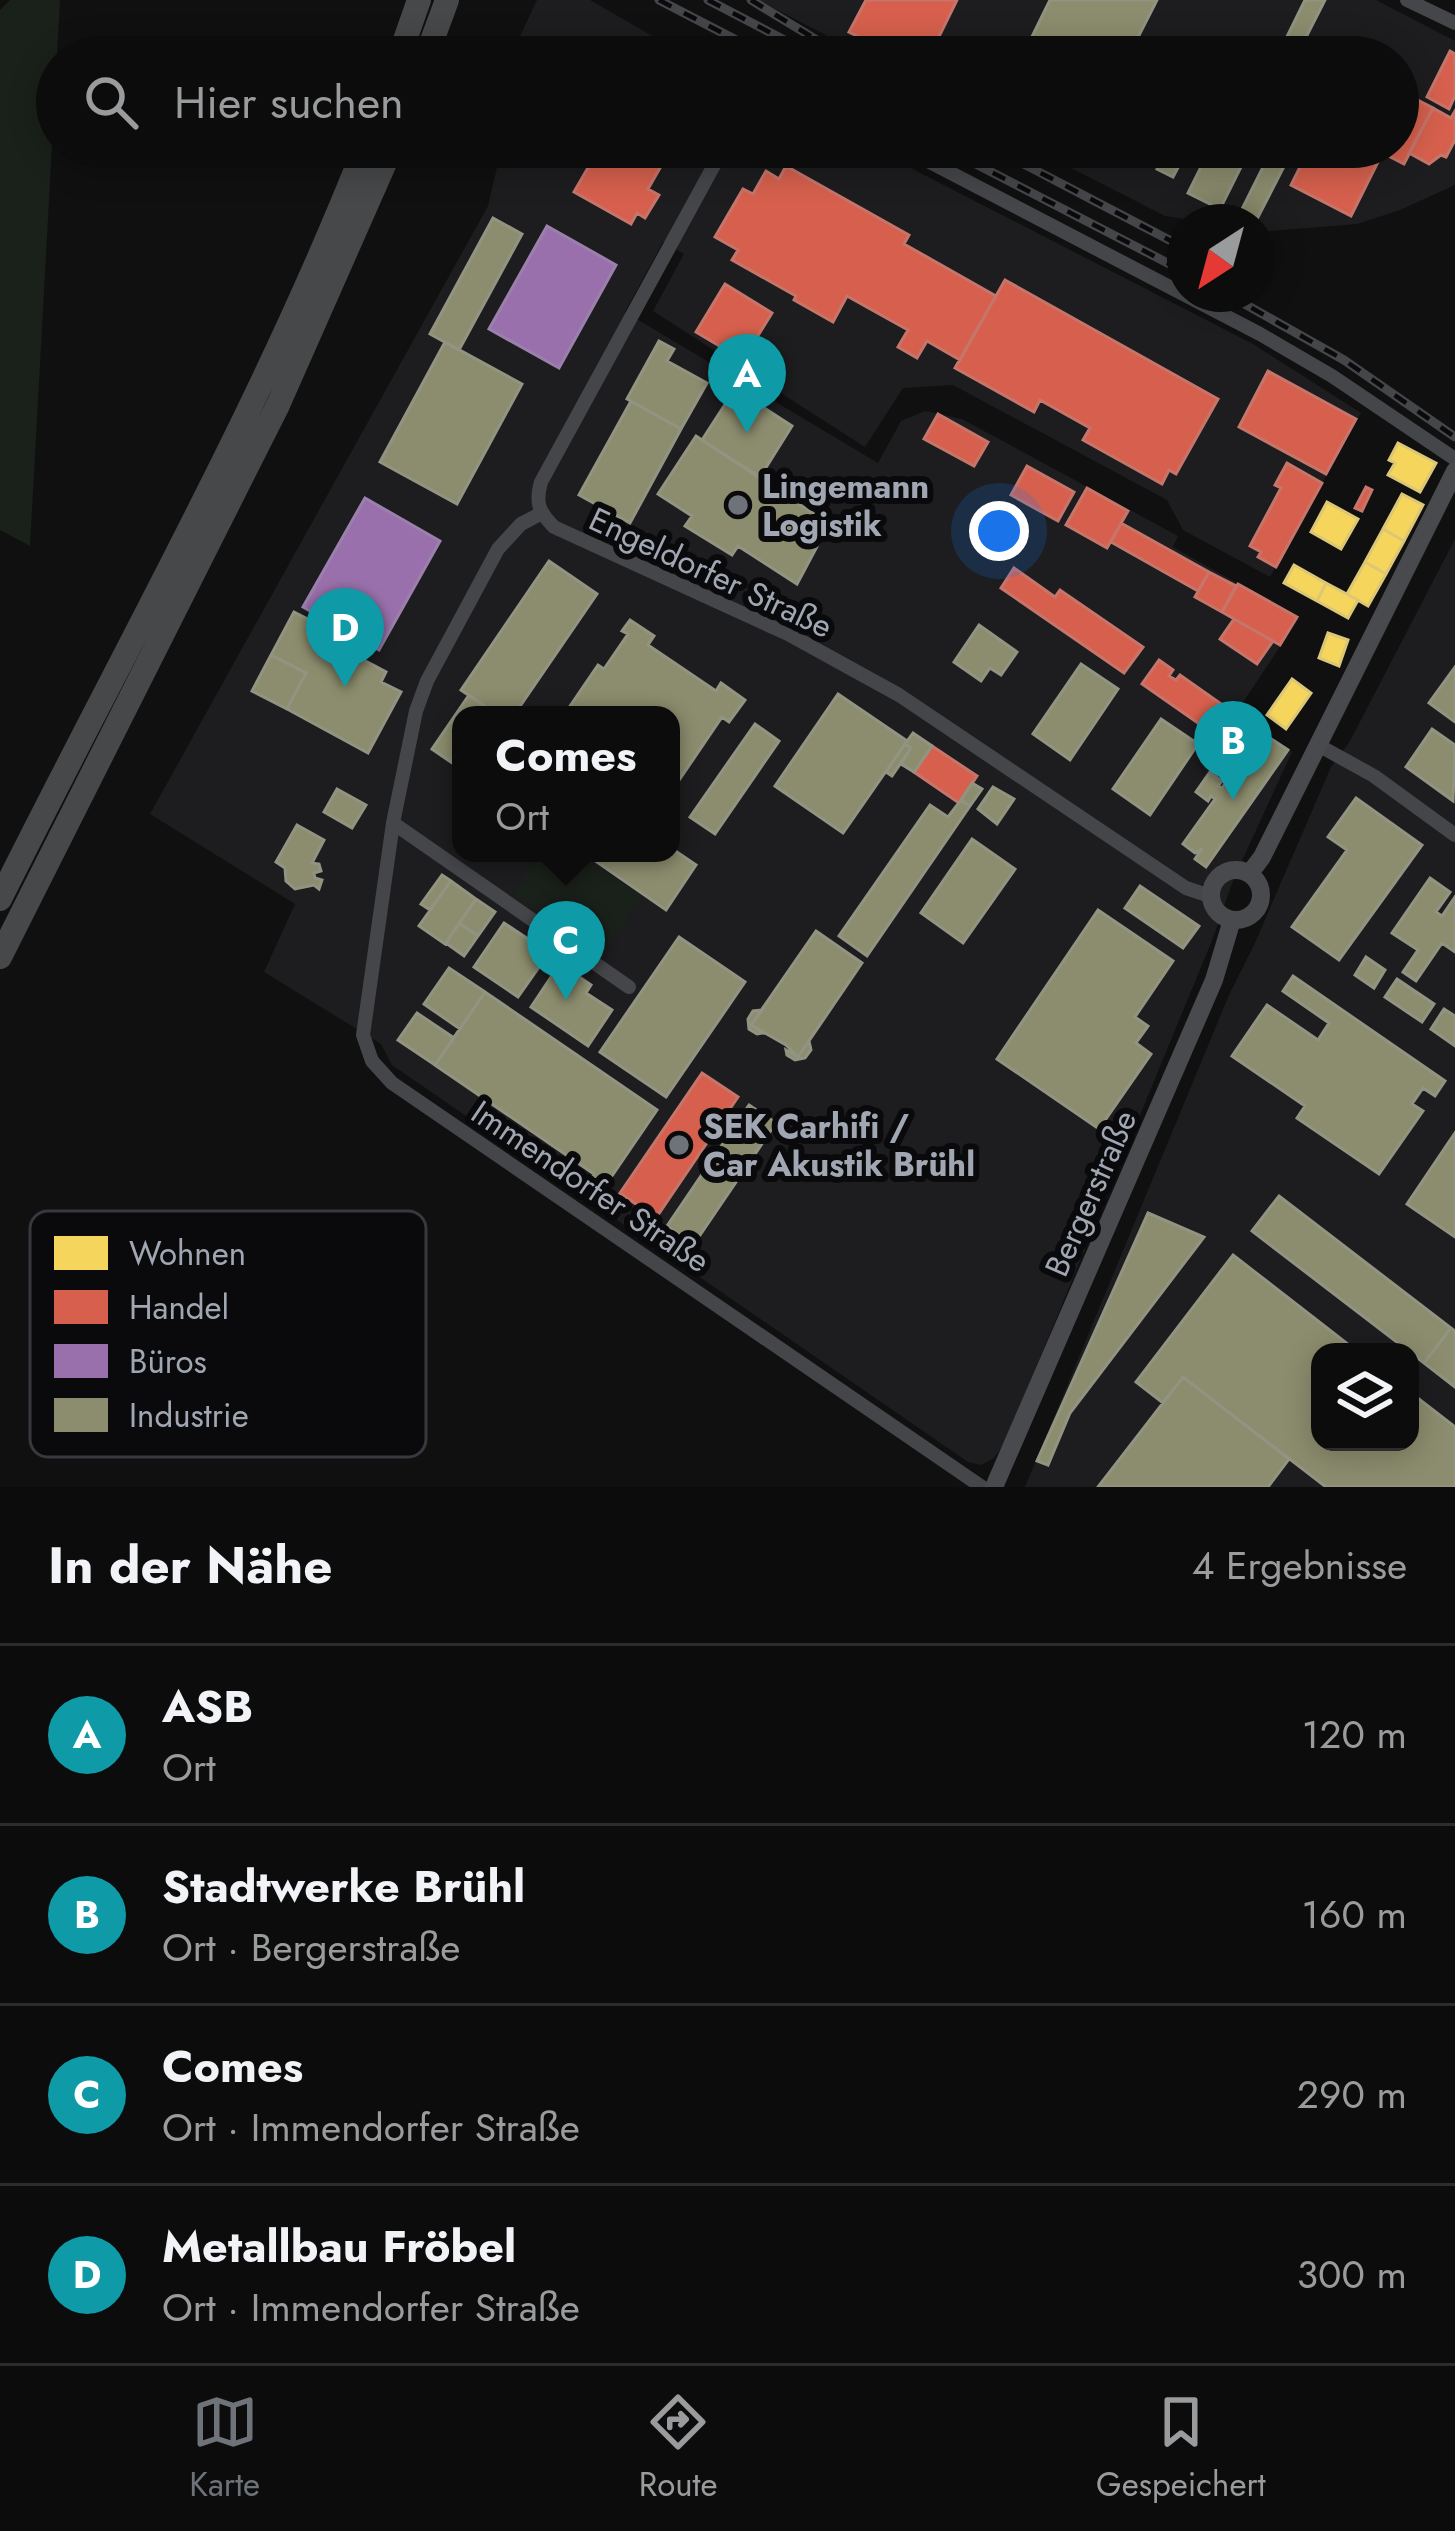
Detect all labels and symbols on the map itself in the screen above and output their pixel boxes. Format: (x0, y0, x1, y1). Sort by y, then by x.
north arrow (1167, 204, 1275, 312)
pin: A (708, 334, 786, 433)
place label: Lingemann Logistik (762, 463, 929, 548)
marker: Lingemann Logistik (725, 492, 751, 518)
street label: Engeldorfer Straße (581, 495, 840, 649)
your location (969, 501, 1029, 561)
pin: D (306, 588, 384, 687)
pin: B (1194, 701, 1272, 800)
pin: C (527, 901, 605, 1000)
street label: Immendorfer Straße (462, 1089, 719, 1284)
place label: SEK Carhifi / Car Akustik Brühl (703, 1103, 975, 1188)
street label: Bergerstraße (1033, 1103, 1148, 1284)
marker: SEK Carhifi / Car Akustik Brühl (666, 1132, 692, 1158)
legend (30, 1211, 426, 1457)
text: Wohnen (129, 1230, 246, 1277)
text: Handel (129, 1284, 229, 1331)
text: Büros (129, 1338, 207, 1385)
text: Industrie (129, 1392, 249, 1439)

